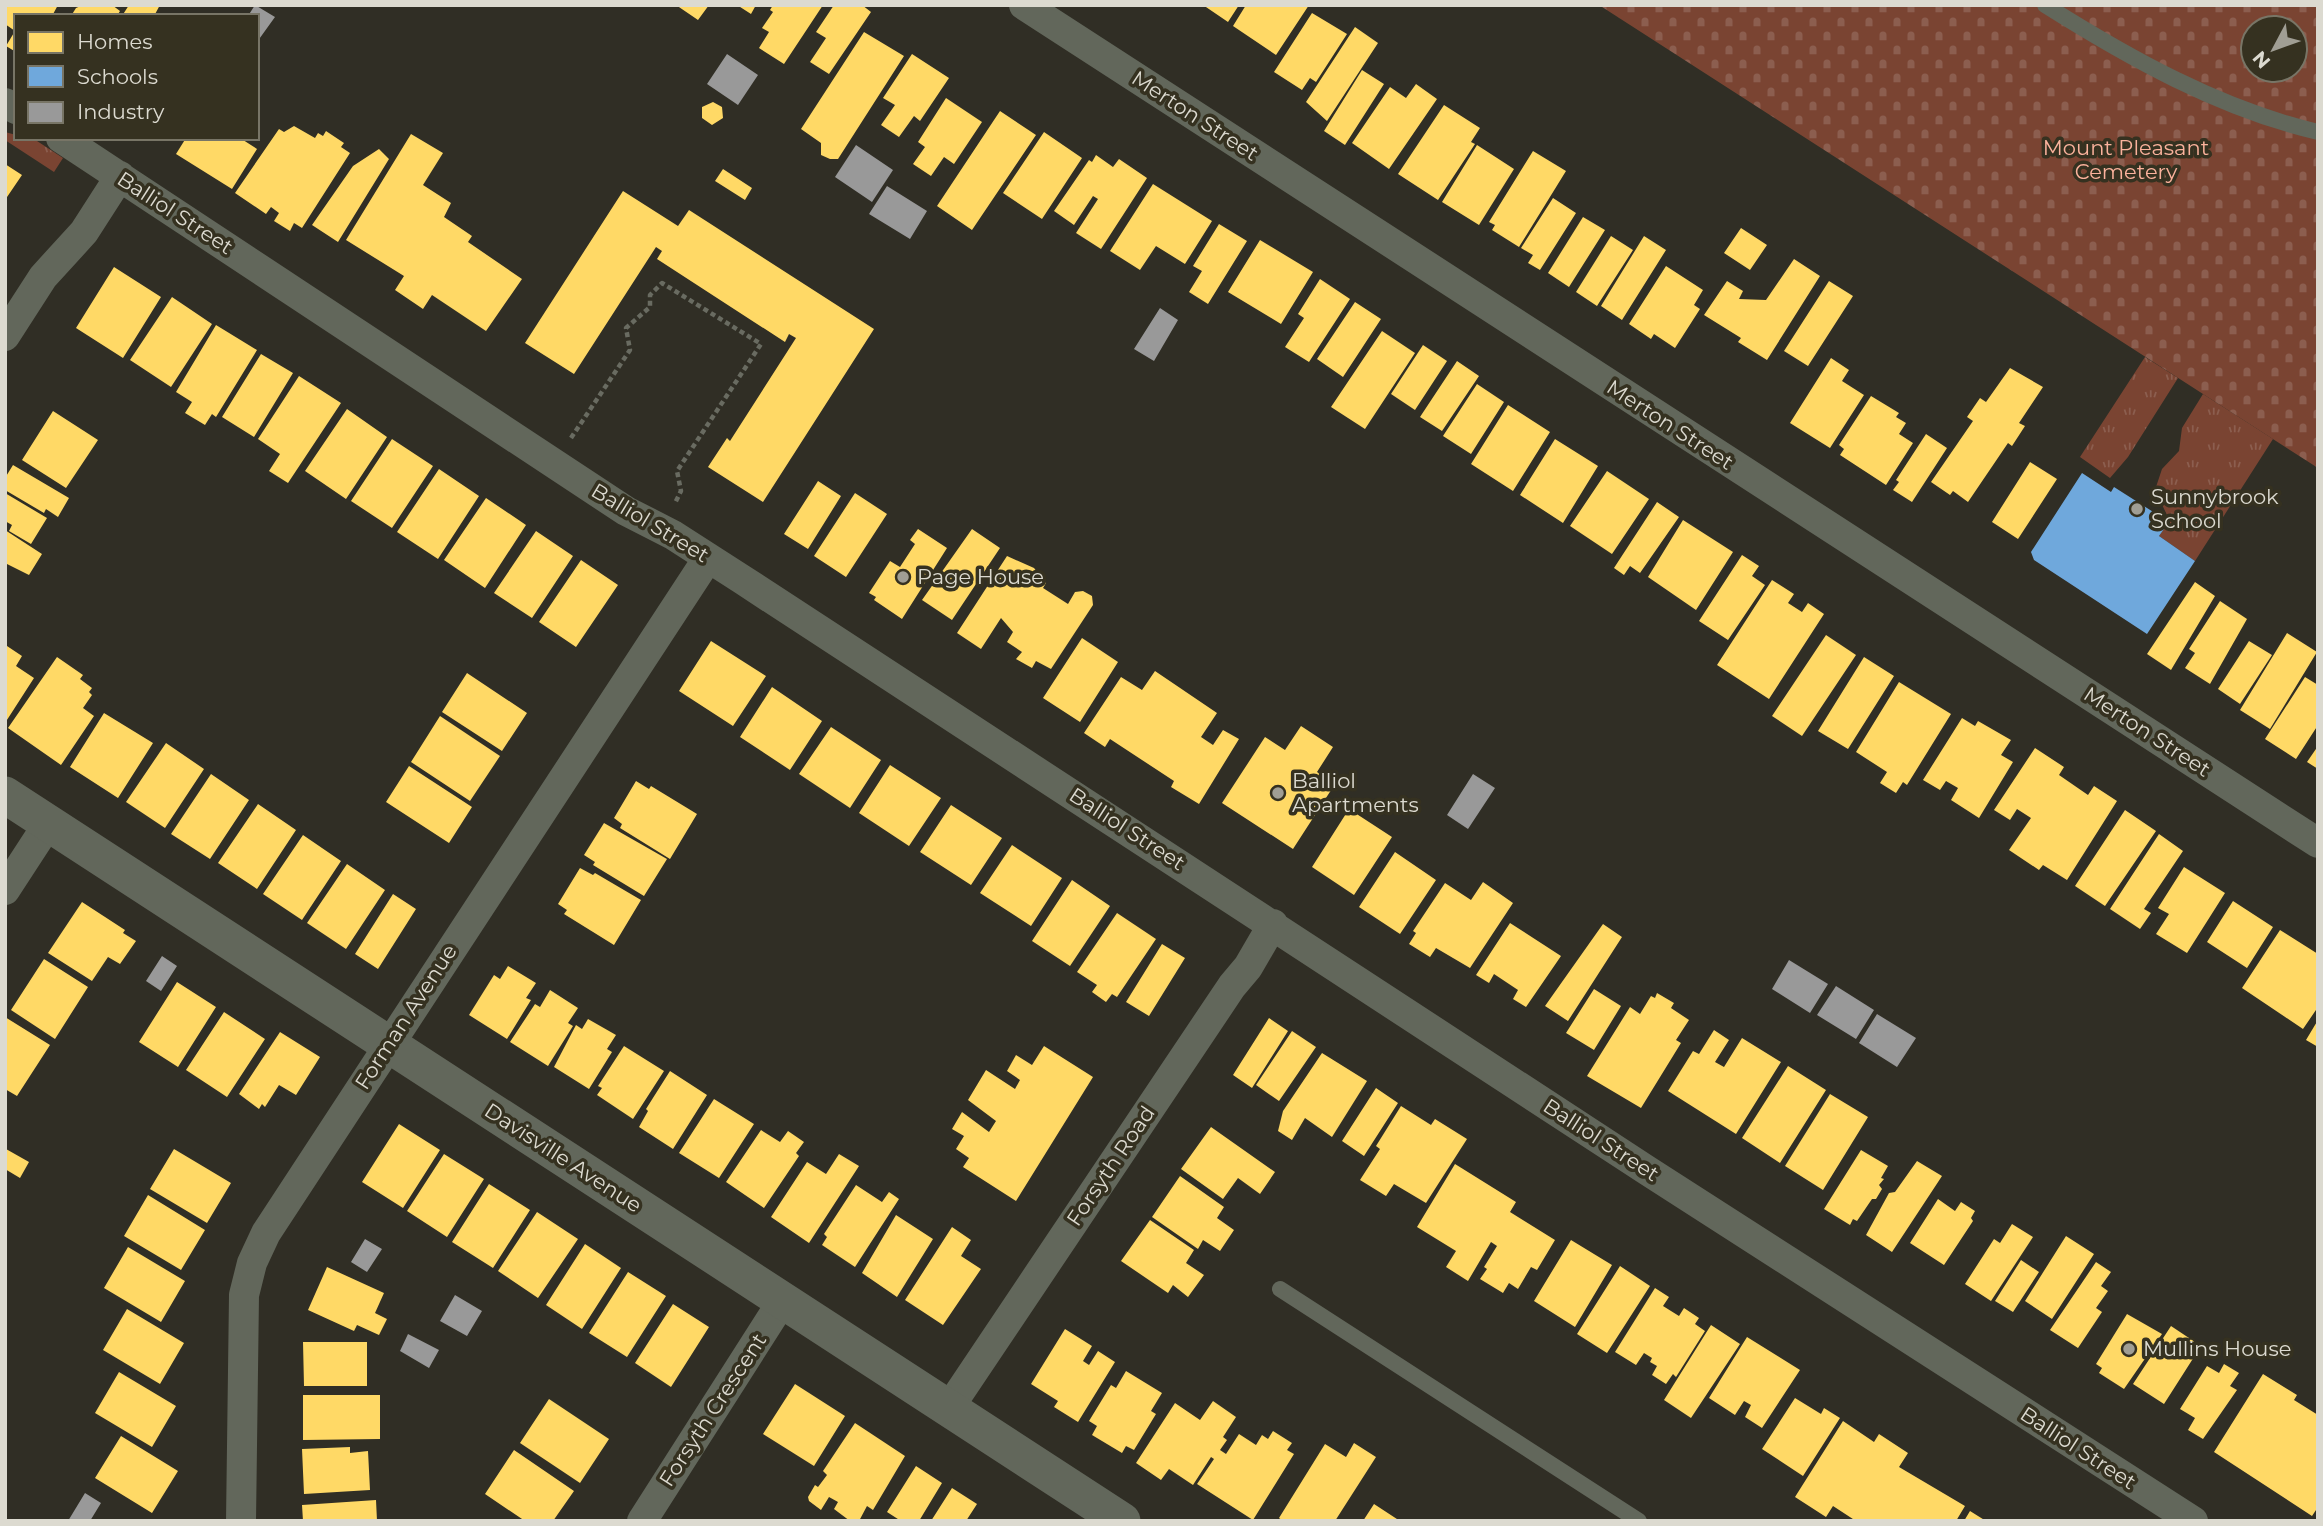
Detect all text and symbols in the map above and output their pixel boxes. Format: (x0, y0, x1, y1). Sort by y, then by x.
legend (14, 14, 259, 140)
north arrow (2239, 14, 2309, 84)
text: Homes (77, 29, 152, 54)
text: N (2248, 46, 2275, 73)
text: Schools (77, 64, 158, 89)
street label: Merton Street (1127, 65, 1263, 166)
text: Industry (77, 99, 165, 124)
park label: Mount Pleasant Cemetery (2043, 135, 2209, 184)
street label: Balliol Street (113, 166, 238, 259)
street label: Merton Street (1602, 374, 1738, 475)
street label: Balliol Street (587, 478, 714, 568)
place label: Sunnybrook School (2151, 484, 2279, 533)
marker: Sunnybrook School (2129, 501, 2145, 517)
place label: Page House (917, 564, 1044, 589)
marker: Page House (895, 569, 911, 585)
street label: Merton Street (2079, 681, 2215, 782)
place label: Balliol Apartments (1292, 768, 1419, 817)
street label: Balliol Street (1065, 782, 1190, 875)
marker: Balliol Apartments (1270, 785, 1286, 801)
street label: Forman Avenue (349, 939, 462, 1094)
street label: Balliol Street (1539, 1093, 1664, 1186)
street label: Davisville Avenue (480, 1097, 647, 1218)
street label: Forsyth Road (1061, 1101, 1160, 1230)
street label: Forsyth Crescent (654, 1328, 771, 1491)
place label: Mullins House (2143, 1336, 2291, 1361)
marker: Mullins House (2121, 1341, 2137, 1357)
street label: Balliol Street (2016, 1401, 2141, 1494)

